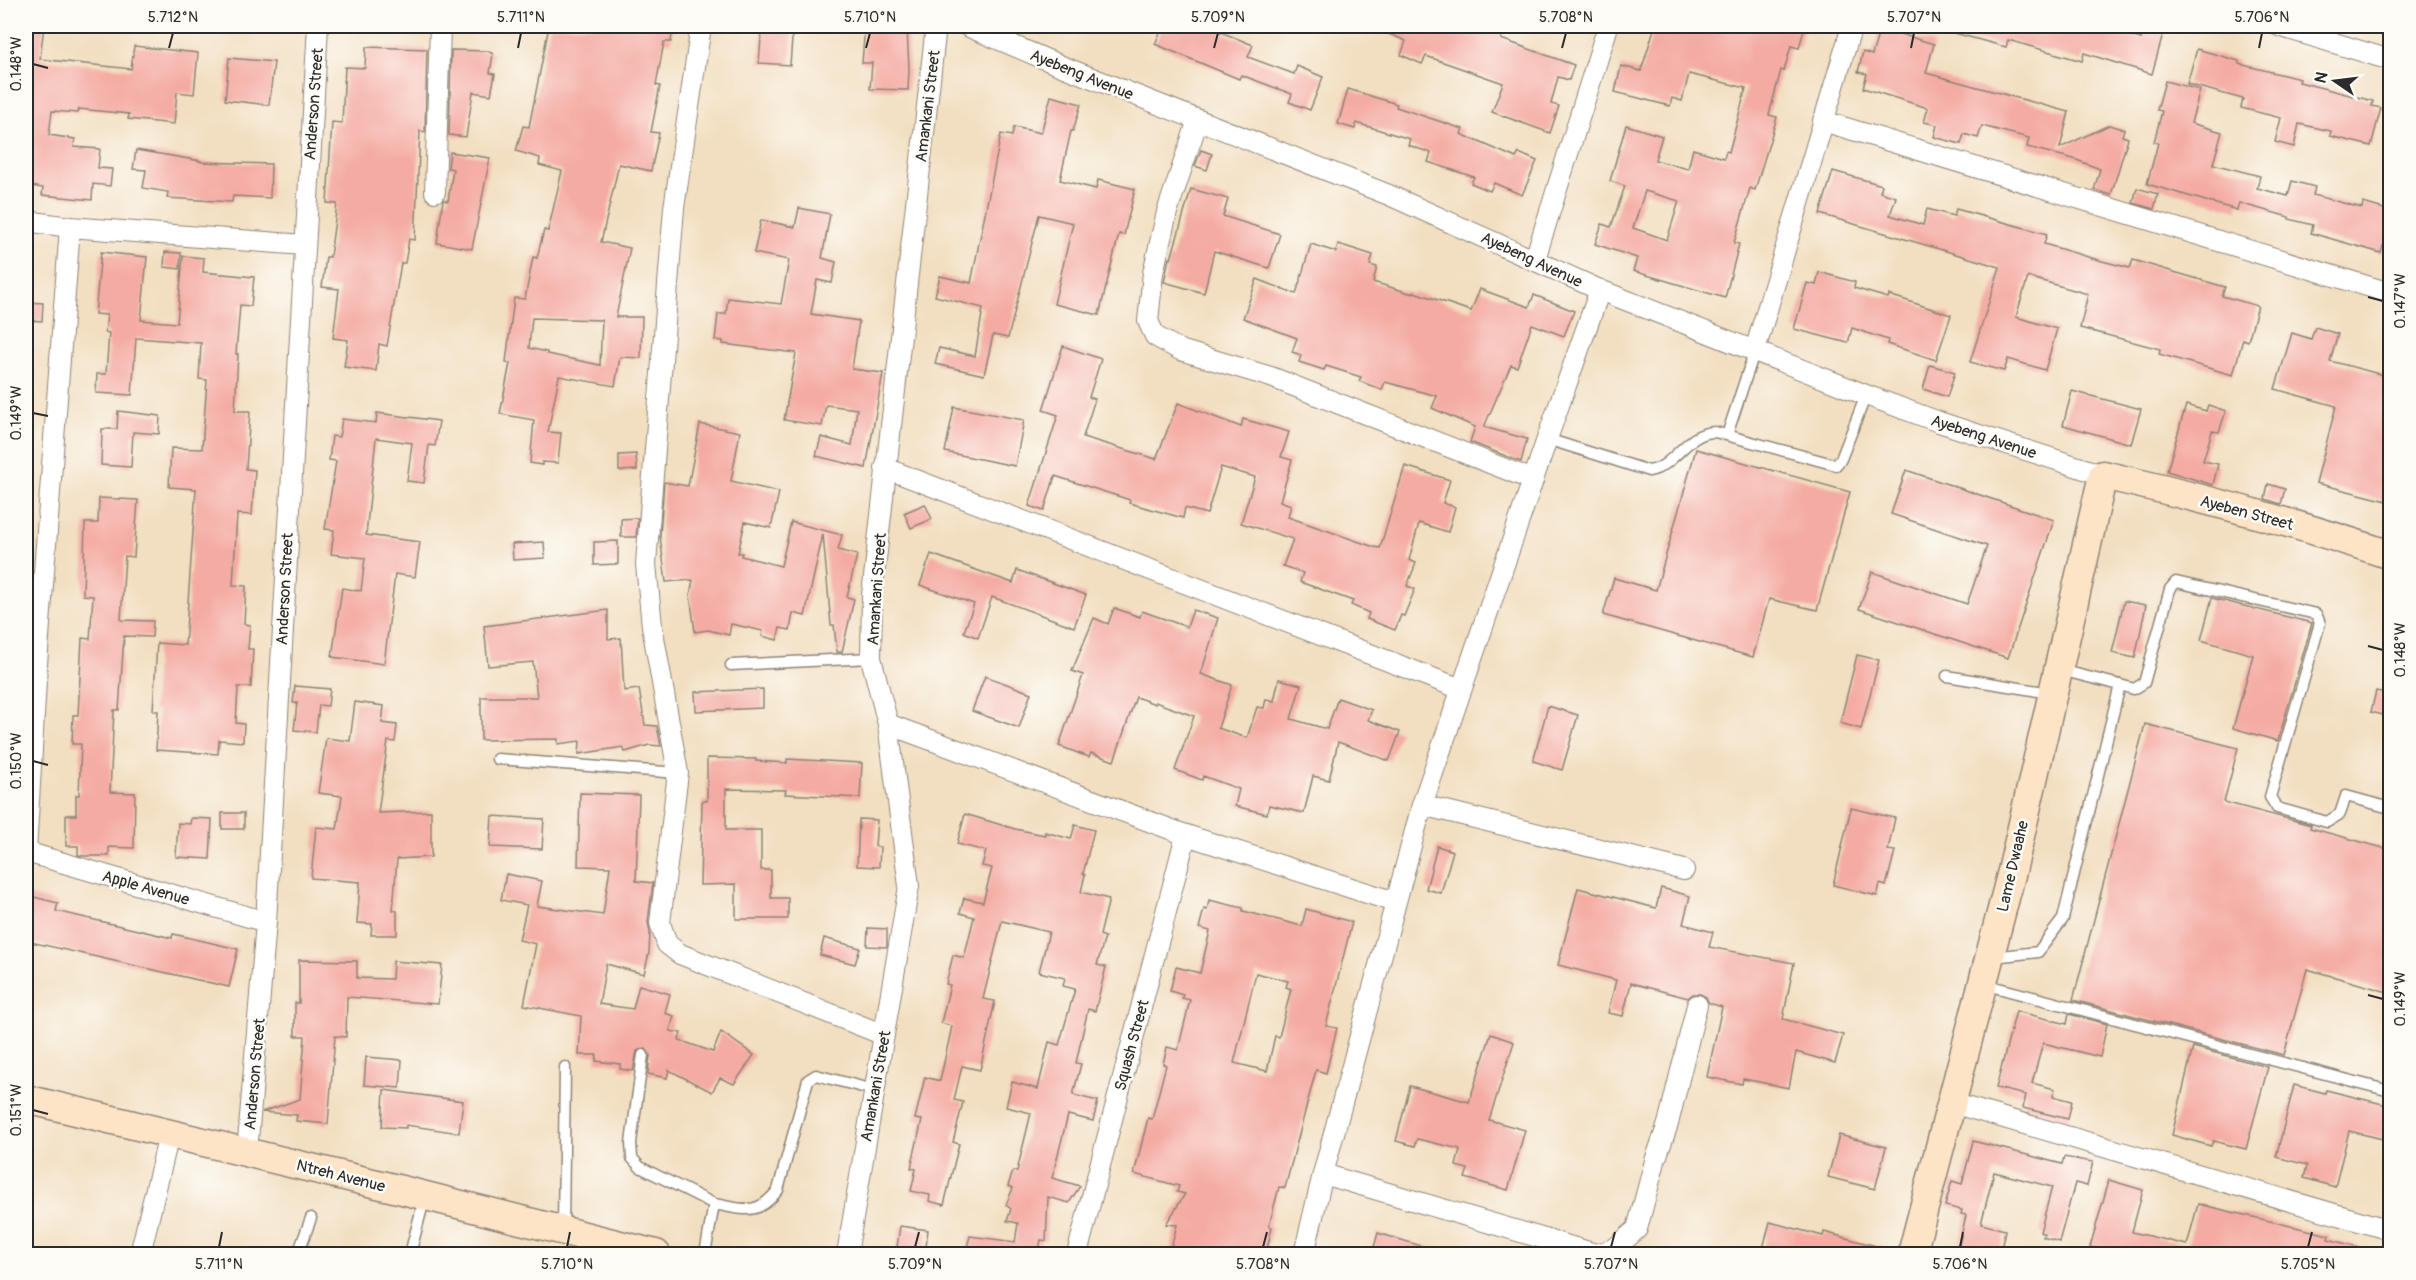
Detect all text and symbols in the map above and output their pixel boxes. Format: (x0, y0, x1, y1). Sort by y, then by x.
text: 5.712°N (148, 8, 198, 27)
text: 5.711°N (497, 8, 545, 27)
text: 5.710°N (844, 8, 896, 27)
text: 5.709°N (1191, 8, 1245, 27)
text: 5.708°N (1539, 8, 1593, 27)
text: 5.707°N (1887, 8, 1941, 27)
text: 5.706°N (2234, 8, 2290, 27)
text: 0.148°W (7, 36, 26, 92)
street label: Ayebeng Avenue (1027, 45, 1136, 105)
street label: Anderson Street (300, 47, 328, 161)
street label: Amankani Street (911, 48, 945, 163)
north arrow (2305, 51, 2365, 111)
text: N (2310, 70, 2332, 85)
street label: Ayebeng Avenue (1478, 228, 1586, 292)
text: 0.147°W (2391, 273, 2410, 329)
text: 0.149°W (7, 385, 26, 441)
street label: Ayebeng Avenue (1929, 411, 2039, 463)
street label: Ayeben Street (2198, 491, 2296, 535)
street label: Anderson Street (272, 532, 298, 646)
street label: Amankani Street (863, 532, 891, 646)
text: 0.148°W (2391, 622, 2410, 678)
text: 0.150°W (7, 732, 26, 790)
street label: Lame Dwaahe (1993, 818, 2033, 914)
street label: Apple Avenue (100, 866, 192, 910)
text: 0.149°W (2391, 971, 2410, 1027)
street label: Squash Street (1110, 997, 1154, 1093)
street label: Anderson Street (240, 1017, 270, 1131)
street label: Amankani Street (856, 1028, 896, 1143)
text: 0.151°W (7, 1083, 26, 1136)
street label: Ntreh Avenue (294, 1155, 387, 1197)
text: 5.711°N (195, 1255, 243, 1274)
text: 5.710°N (541, 1255, 593, 1274)
text: 5.709°N (888, 1255, 942, 1274)
text: 5.708°N (1236, 1255, 1290, 1274)
text: 5.707°N (1584, 1255, 1638, 1274)
text: 5.706°N (1932, 1255, 1988, 1274)
text: 5.705°N (2281, 1255, 2335, 1274)

